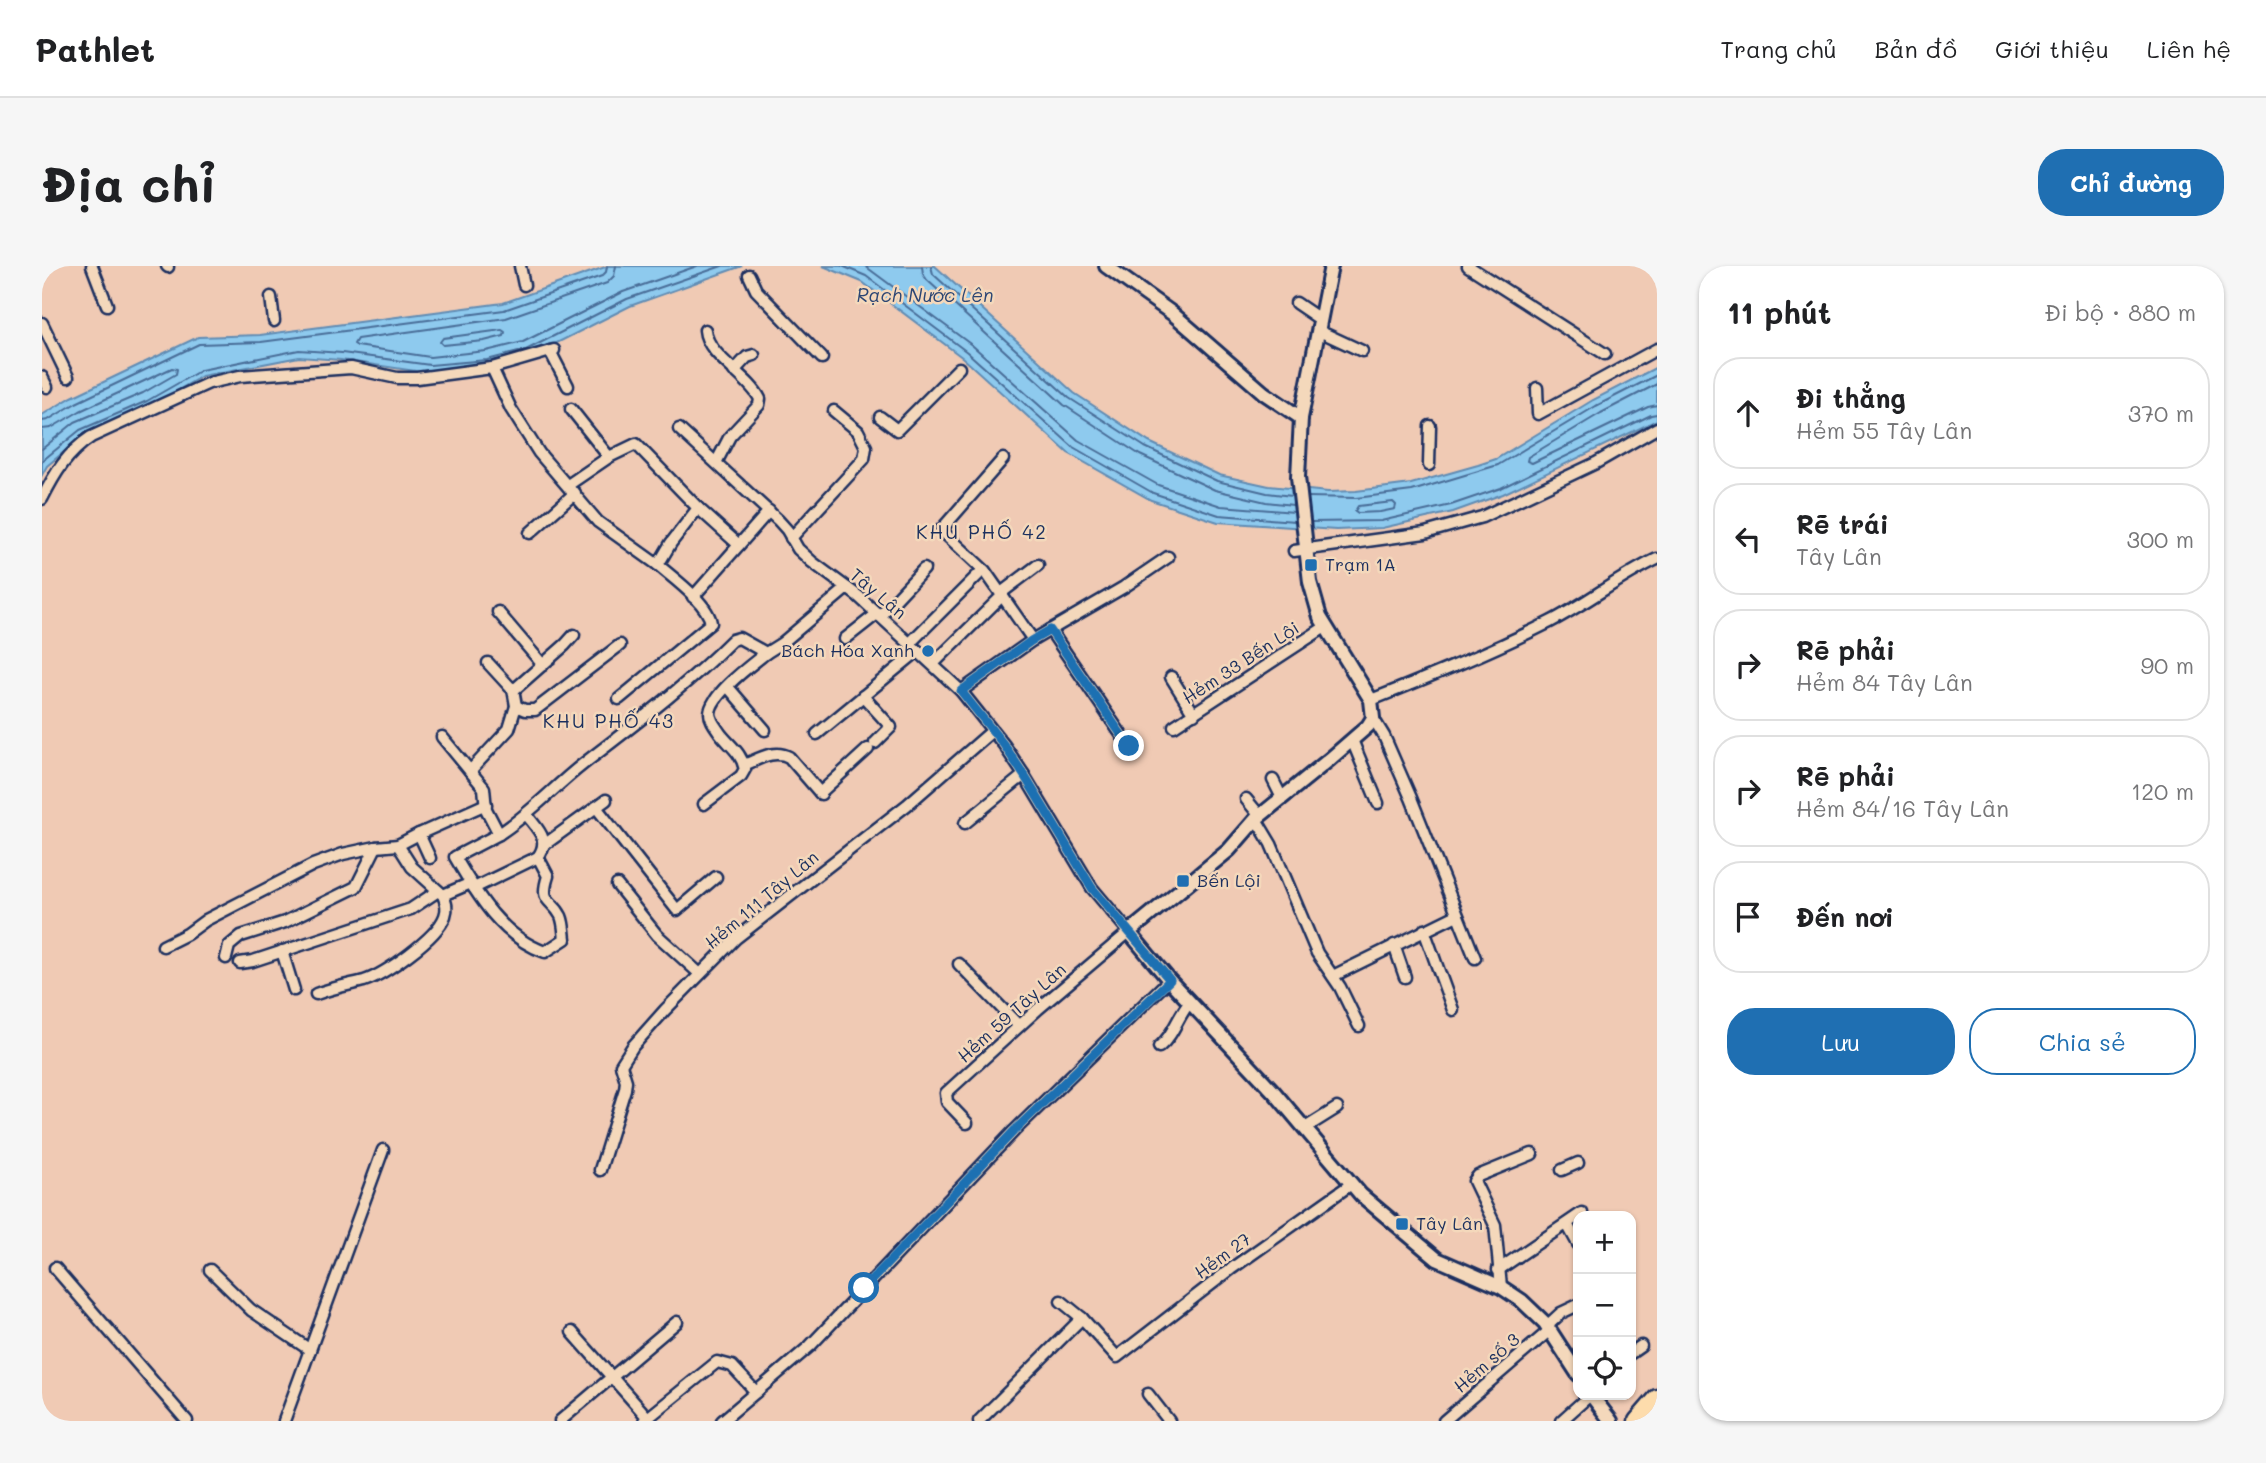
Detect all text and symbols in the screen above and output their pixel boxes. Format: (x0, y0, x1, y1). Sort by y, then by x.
text: Pathlet (35, 27, 155, 70)
text: Trang chủ (1721, 33, 1837, 64)
text: Bản đồ (1875, 33, 1957, 64)
text: Giới thiệu (1995, 33, 2109, 64)
text: Liên hệ (2147, 33, 2231, 64)
button: Chỉ đường (2038, 149, 2224, 216)
text: Địa chỉ (42, 151, 216, 214)
water label: Rạch Nước Lên (856, 282, 994, 307)
text: 11 phút (1727, 292, 1831, 332)
text: Đi bộ · 880 m (2044, 297, 2196, 327)
text: Đi thẳng (1796, 381, 1906, 415)
icon: ahead (1729, 394, 1767, 432)
text: 370 m (2128, 398, 2194, 428)
text: Hẻm 55 Tây Lân (1796, 415, 1972, 445)
text: Rẽ trái (1796, 507, 1889, 541)
district label: KHU PHỐ 42 (916, 519, 1048, 544)
icon: left (1729, 520, 1767, 558)
text: 300 m (2126, 524, 2194, 554)
text: Tây Lân (1796, 541, 1882, 571)
place label: Trạm 1A (1325, 552, 1396, 576)
marker: Trạm 1A (1303, 557, 1319, 573)
street label: Tây Lân (845, 562, 912, 624)
street label: Hẻm 33 Bến Lội (1177, 615, 1303, 709)
text: Rẽ phải (1796, 633, 1895, 667)
place label: Bách Hóa Xanh (781, 638, 914, 662)
marker: Bách Hóa Xanh (920, 643, 936, 659)
icon: right (1729, 646, 1767, 684)
text: 90 m (2141, 650, 2194, 680)
text: Hẻm 84 Tây Lân (1796, 667, 1973, 697)
district label: KHU PHỐ 43 (543, 708, 675, 733)
route end (1113, 730, 1144, 761)
text: Rẽ phải (1796, 759, 1895, 793)
icon: right (1729, 772, 1767, 810)
text: 120 m (2131, 776, 2194, 806)
text: Hẻm 84/16 Tây Lân (1796, 793, 2009, 823)
street label: Hẻm 111 Tây Lân (700, 845, 823, 954)
place label: Bến Lội (1197, 868, 1261, 892)
marker: Bến Lội (1175, 873, 1191, 889)
icon: arrive (1729, 898, 1767, 936)
text: Đến nơi (1796, 900, 1894, 934)
street label: Hẻm 59 Tây Lân (952, 957, 1071, 1067)
button: Lưu (1727, 1008, 1955, 1075)
button: Chia sẻ (1969, 1008, 2196, 1075)
place label: Tây Lân (1416, 1211, 1483, 1235)
map controls (1573, 1211, 1636, 1400)
button: + (1573, 1211, 1636, 1274)
marker: Tây Lân (1394, 1216, 1410, 1232)
street label: Hẻm 27 (1189, 1227, 1255, 1284)
route start (848, 1272, 879, 1303)
button: − (1573, 1274, 1636, 1337)
street label: Hẻm số 3 (1448, 1327, 1524, 1397)
button: locate (1573, 1337, 1636, 1400)

